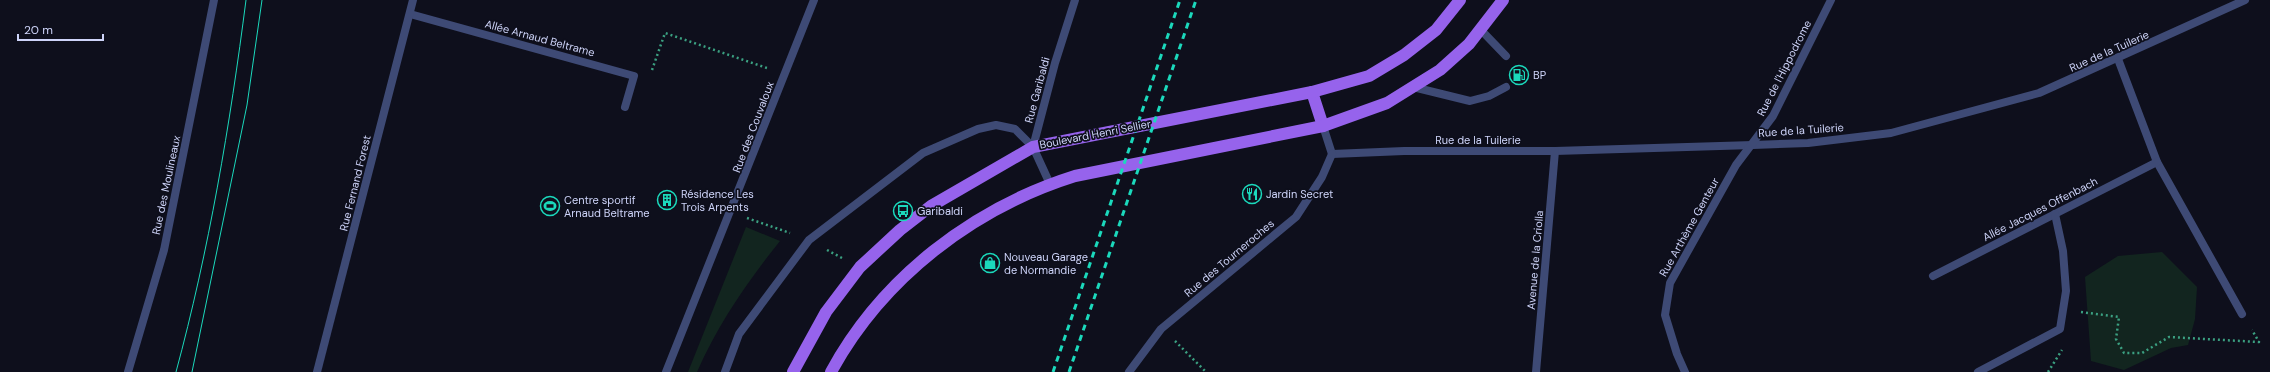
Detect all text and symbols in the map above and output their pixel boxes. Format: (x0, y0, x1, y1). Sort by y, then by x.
scale bar (18, 16, 103, 42)
street label: Allée Arnaud Beltrame (484, 17, 596, 59)
street label: Rue de l'Hippodrome (1754, 18, 1814, 118)
text: 20 m (24, 22, 53, 38)
street label: Rue de la Tuilerie (2067, 27, 2151, 75)
street label: Rue Garibaldi (1021, 55, 1053, 125)
fuel station icon: BP (1508, 64, 1530, 86)
place label: BP (1533, 68, 1546, 82)
street label: Rue des Couvaloux (729, 79, 777, 175)
street label: Boulevard Henri Sellier (1038, 116, 1152, 152)
street label: Rue de la Tuilerie (1758, 120, 1844, 140)
street label: Rue de la Tuilerie (1435, 133, 1521, 147)
street label: Rue des Moulineaux (149, 134, 183, 236)
street label: Rue Fernand Forest (336, 134, 374, 232)
street label: Allée Jacques Offenbach (1980, 174, 2100, 244)
street label: Rue Arthème Genteur (1656, 175, 1722, 279)
restaurant icon: Jardin Secret (1241, 183, 1263, 205)
place label: Résidence Les Trois Arpents (681, 187, 754, 214)
place label: Jardin Secret (1266, 187, 1333, 201)
building icon: Résidence Les Trois Arpents (656, 189, 678, 211)
place label: Centre sportif Arnaud Beltrame (564, 193, 650, 220)
sports icon: Centre sportif Arnaud Beltrame (539, 195, 561, 217)
bus stop icon: Garibaldi (892, 200, 914, 222)
place label: Garibaldi (917, 204, 963, 218)
street label: Avenue de la Criolla (1524, 210, 1546, 310)
street label: Rue des Tourneroches (1181, 216, 1277, 300)
place label: Nouveau Garage de Normandie (1004, 250, 1088, 277)
shop icon: Nouveau Garage de Normandie (979, 252, 1001, 274)

